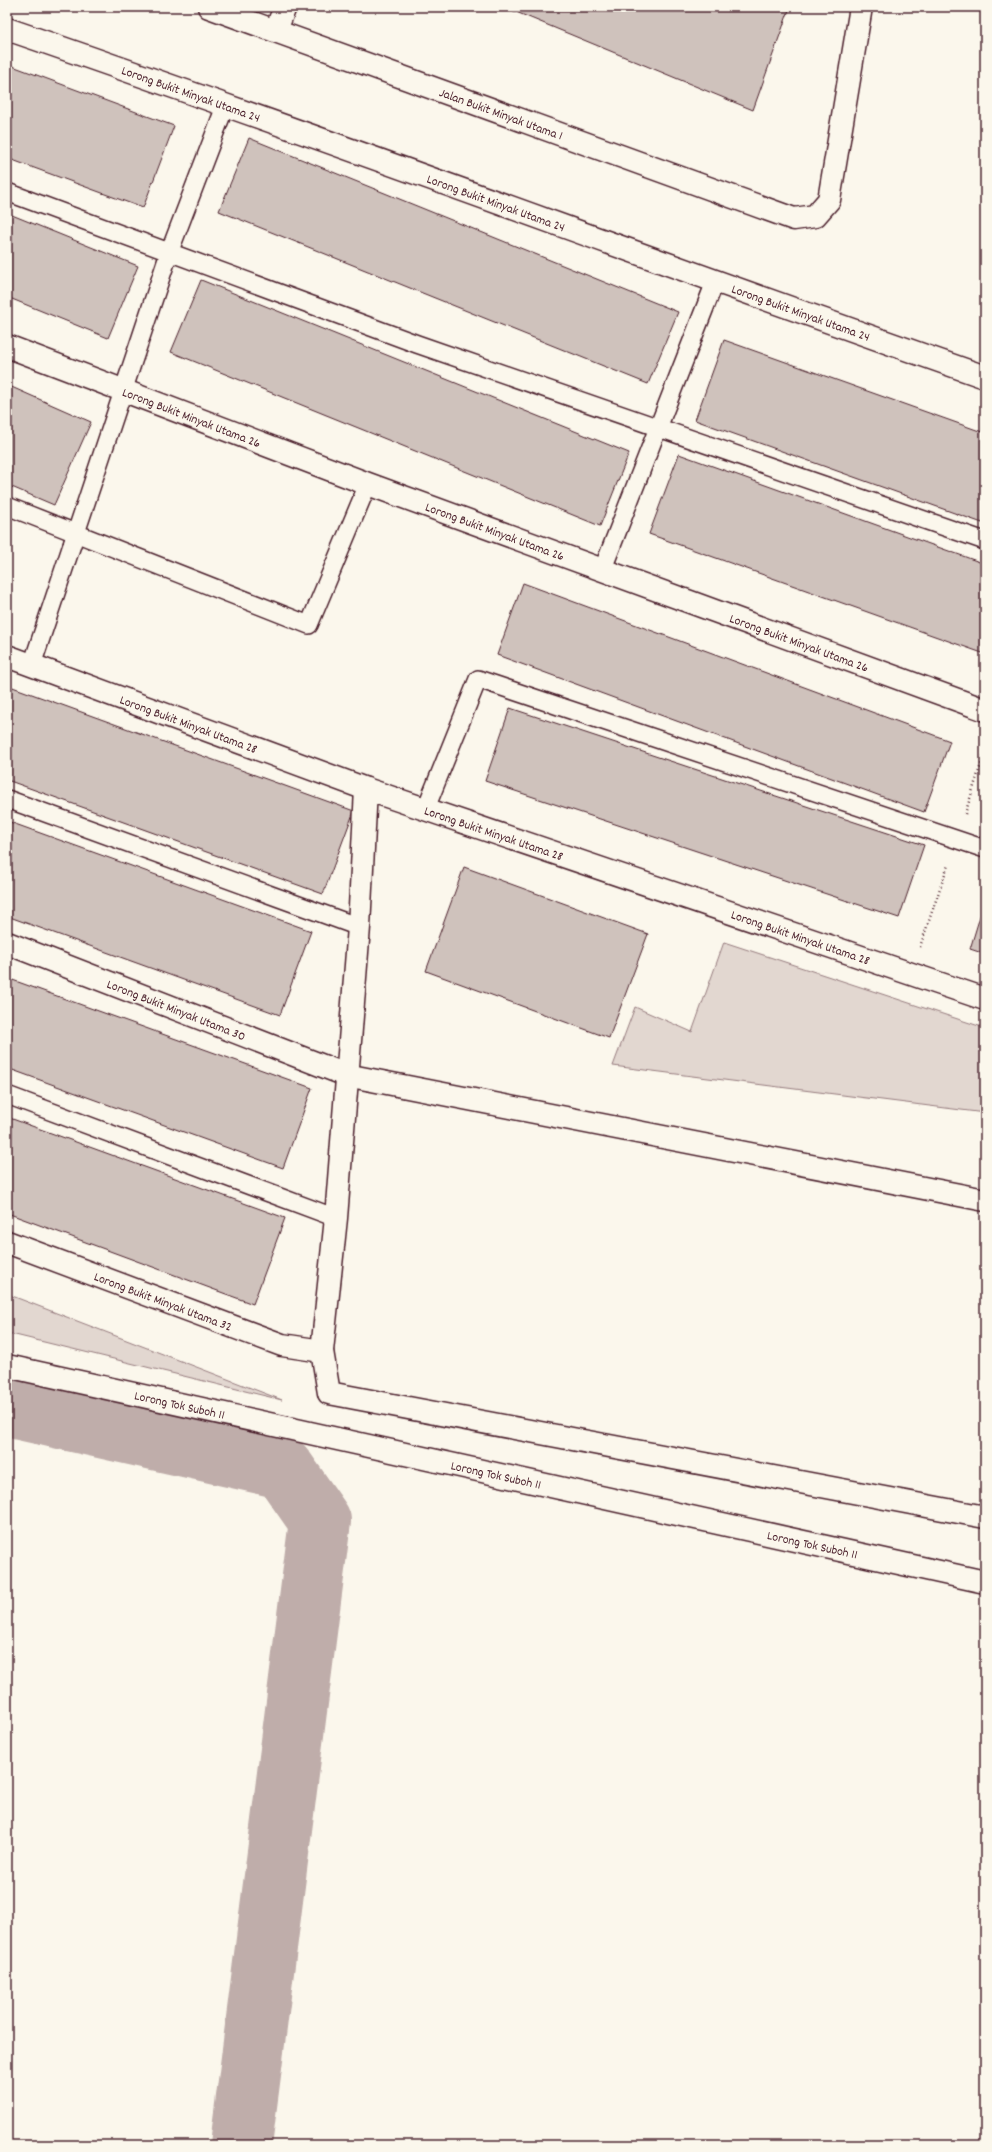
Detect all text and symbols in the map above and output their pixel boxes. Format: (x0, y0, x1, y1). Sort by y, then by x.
street label: Lorong Bukit Minyak Utama 24 (118, 62, 262, 129)
street label: Jalan Bukit Minyak Utama 1 (436, 84, 565, 146)
street label: Lorong Bukit Minyak Utama 24 (424, 171, 567, 238)
street label: Lorong Bukit Minyak Utama 24 (728, 281, 872, 348)
street label: Lorong Bukit Minyak Utama 26 (119, 384, 263, 454)
street label: Lorong Bukit Minyak Utama 26 (422, 499, 567, 567)
street label: Lorong Bukit Minyak Utama 26 (726, 610, 871, 679)
street label: Lorong Bukit Minyak Utama 28 (116, 692, 260, 760)
street label: Lorong Bukit Minyak Utama 28 (421, 802, 565, 867)
street label: Lorong Bukit Minyak Utama 28 (728, 906, 872, 971)
street label: Lorong Bukit Minyak Utama 30 (103, 976, 248, 1047)
street label: Lorong Bukit Minyak Utama 32 (91, 1268, 234, 1337)
street label: Lorong Tok Suboh 11 (132, 1387, 226, 1426)
street label: Lorong Tok Suboh 11 (449, 1457, 543, 1496)
street label: Lorong Tok Suboh 11 (765, 1527, 859, 1566)

